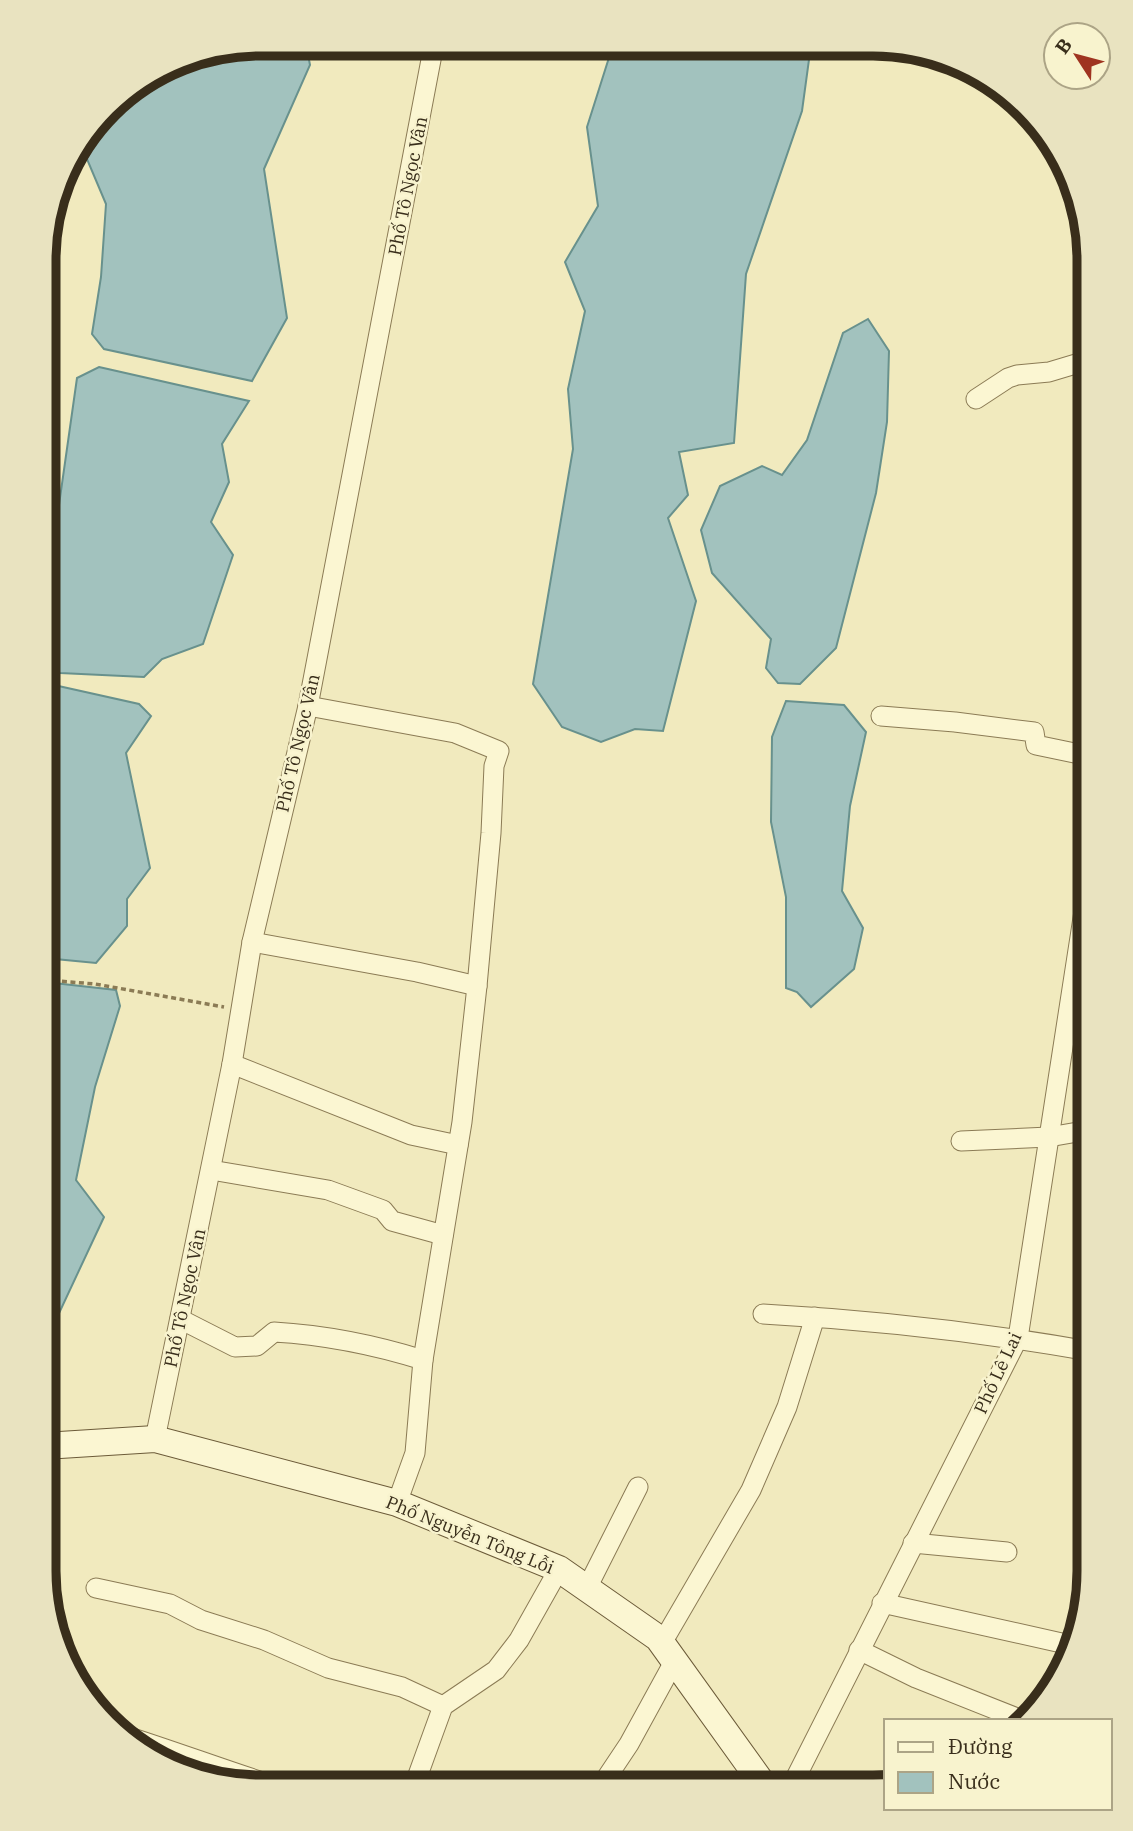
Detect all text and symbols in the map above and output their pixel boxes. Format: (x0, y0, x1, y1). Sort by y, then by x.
north arrow (1042, 21, 1112, 91)
text: B (1050, 34, 1077, 58)
street label: Phố Tô Ngọc Vân (383, 114, 432, 257)
street label: Phố Tô Ngọc Vân (270, 671, 325, 814)
street label: Phố Tô Ngọc Vân (159, 1226, 210, 1369)
street label: Phố Lê Lai (969, 1328, 1027, 1417)
street label: Phố Nguyễn Tông Lỗi (383, 1490, 558, 1579)
legend (884, 1719, 1112, 1810)
text: Đường (948, 1732, 1013, 1760)
text: Nước (948, 1767, 1000, 1795)

